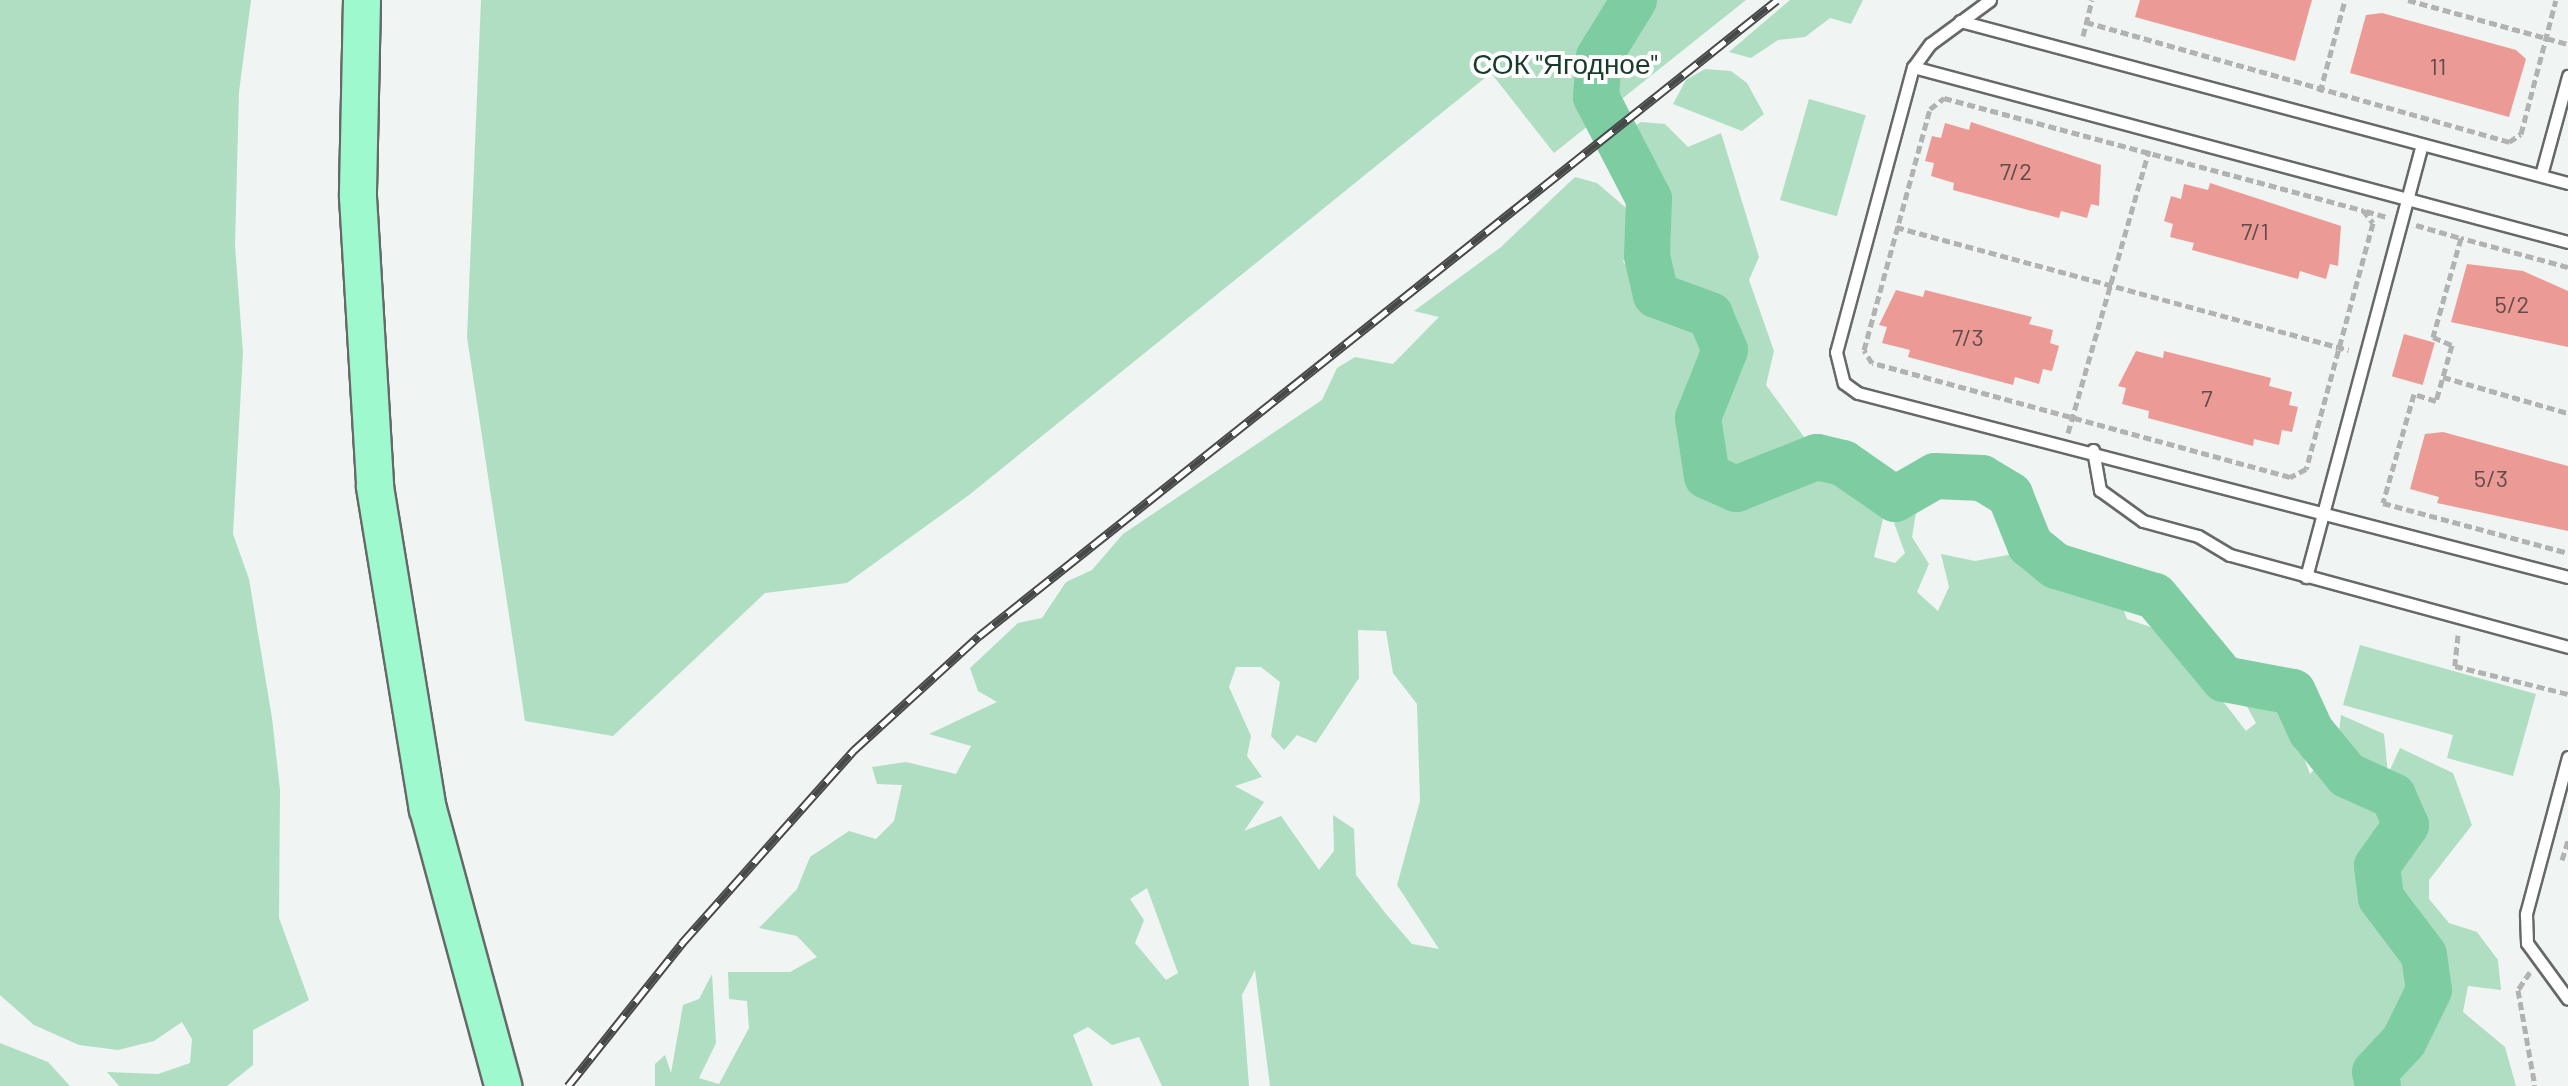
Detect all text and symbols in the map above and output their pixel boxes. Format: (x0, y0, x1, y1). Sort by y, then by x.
park label: СОК "Ягодное" (1472, 46, 1658, 80)
house number: 11 (2430, 52, 2446, 80)
house number: 7/2 (2000, 157, 2032, 185)
house number: 7/1 (2241, 217, 2269, 245)
house number: 5/2 (2495, 290, 2529, 318)
house number: 7/3 (1952, 323, 1984, 351)
house number: 7 (2201, 384, 2213, 412)
house number: 5/3 (2474, 464, 2508, 492)

